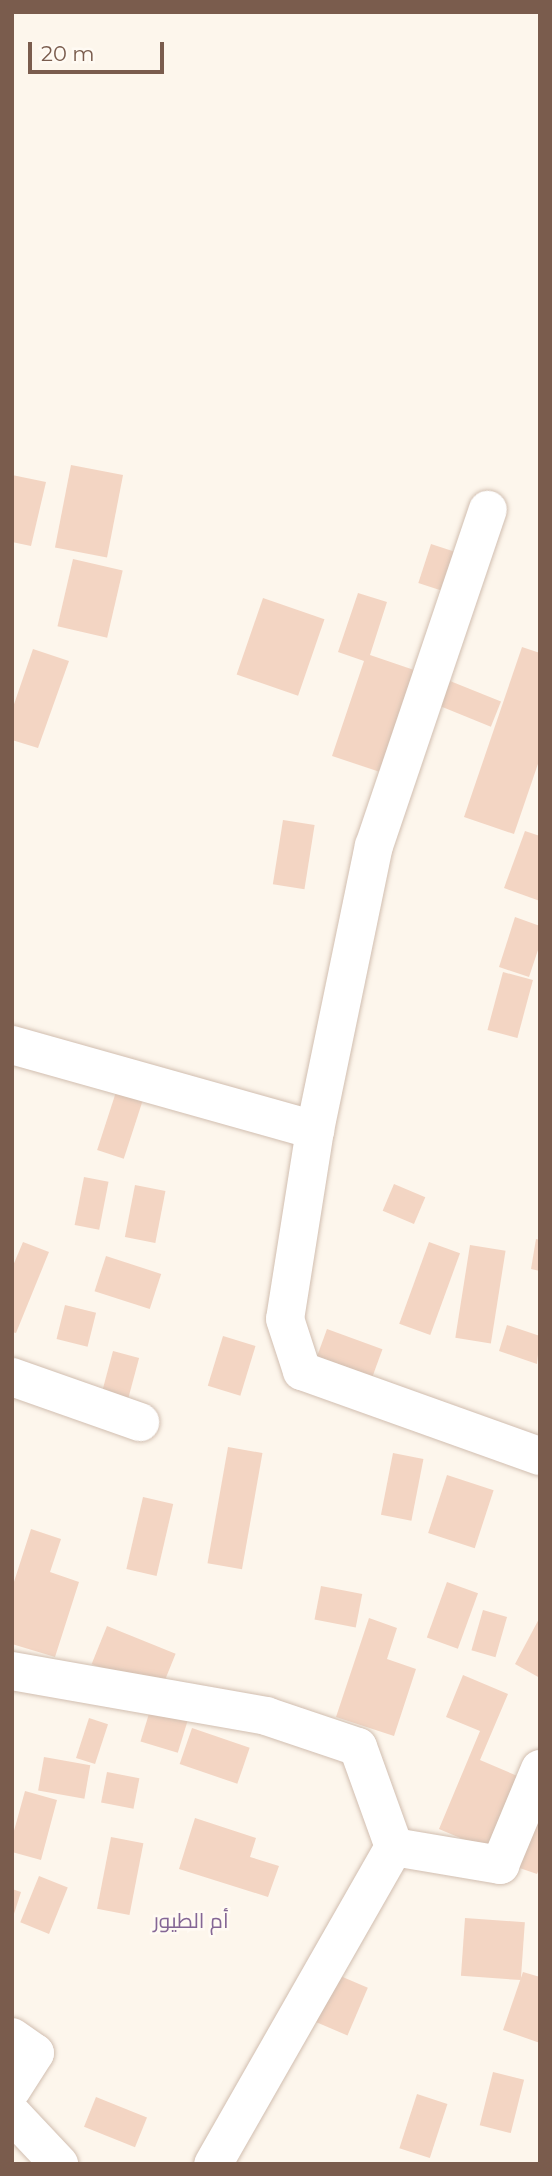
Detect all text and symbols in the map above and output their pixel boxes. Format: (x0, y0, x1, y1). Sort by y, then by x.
scale bar (32, 28, 168, 72)
text: 20 m (41, 41, 95, 66)
district label: أم الطيور (153, 1908, 229, 1934)

